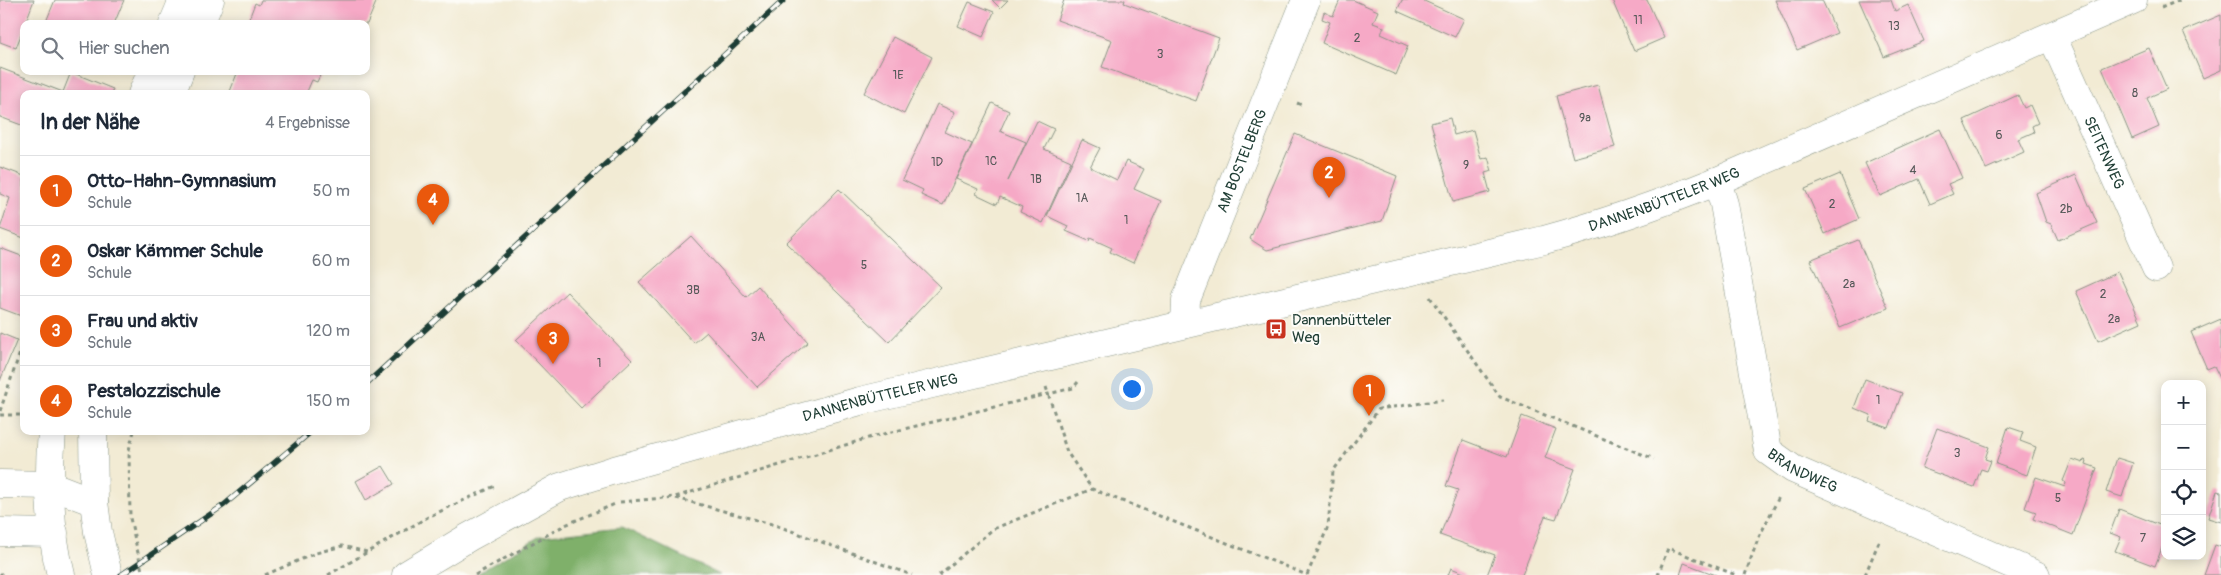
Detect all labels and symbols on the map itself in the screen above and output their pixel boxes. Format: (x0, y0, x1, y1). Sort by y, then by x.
house number: 11 (1633, 13, 1643, 28)
house number: 13 (1888, 19, 1900, 34)
house number: 2 (1354, 31, 1361, 46)
house number: 3 (1157, 47, 1164, 62)
house number: 1E (893, 68, 903, 83)
house number: 8 (2132, 86, 2138, 101)
street label: AM BOSTELBERG (1212, 106, 1271, 215)
house number: 9a (1579, 111, 1591, 126)
street label: SEITENWEG (2080, 113, 2129, 192)
house number: 6 (1996, 128, 2003, 143)
house number: 1C (985, 154, 997, 169)
house number: 1D (931, 155, 944, 170)
pin: 2 (1313, 157, 1345, 198)
house number: 9 (1463, 158, 1469, 173)
street label: DANNENBÜTTELER WEG (1586, 163, 1743, 236)
house number: 4 (1910, 163, 1917, 178)
house number: 1B (1030, 172, 1042, 187)
pin: 4 (417, 184, 449, 225)
house number: 1A (1076, 191, 1088, 206)
house number: 2 (1829, 197, 1836, 212)
house number: 2b (2060, 202, 2072, 217)
house number: 1 (1124, 213, 1128, 228)
house number: 5 (861, 258, 867, 273)
house number: 2a (1843, 277, 1856, 292)
house number: 3B (686, 283, 700, 298)
house number: 2 (2100, 287, 2107, 302)
place label: Dannenbütteler Weg (1292, 311, 1392, 347)
house number: 2a (2108, 312, 2121, 327)
bus stop icon: Dannenbütteler Weg (1264, 317, 1288, 341)
pin: 3 (537, 323, 569, 364)
house number: 3A (751, 330, 765, 345)
house number: 1 (597, 356, 601, 371)
street label: DANNENBÜTTELER WEG (800, 369, 960, 426)
pin: 1 (1353, 375, 1385, 416)
your location (1119, 376, 1145, 402)
house number: 1 (1876, 393, 1880, 408)
street label: BRANDWEG (1764, 444, 1841, 497)
house number: 3 (1954, 446, 1961, 461)
house number: 5 (2055, 491, 2061, 506)
house number: 7 (2140, 531, 2147, 546)

